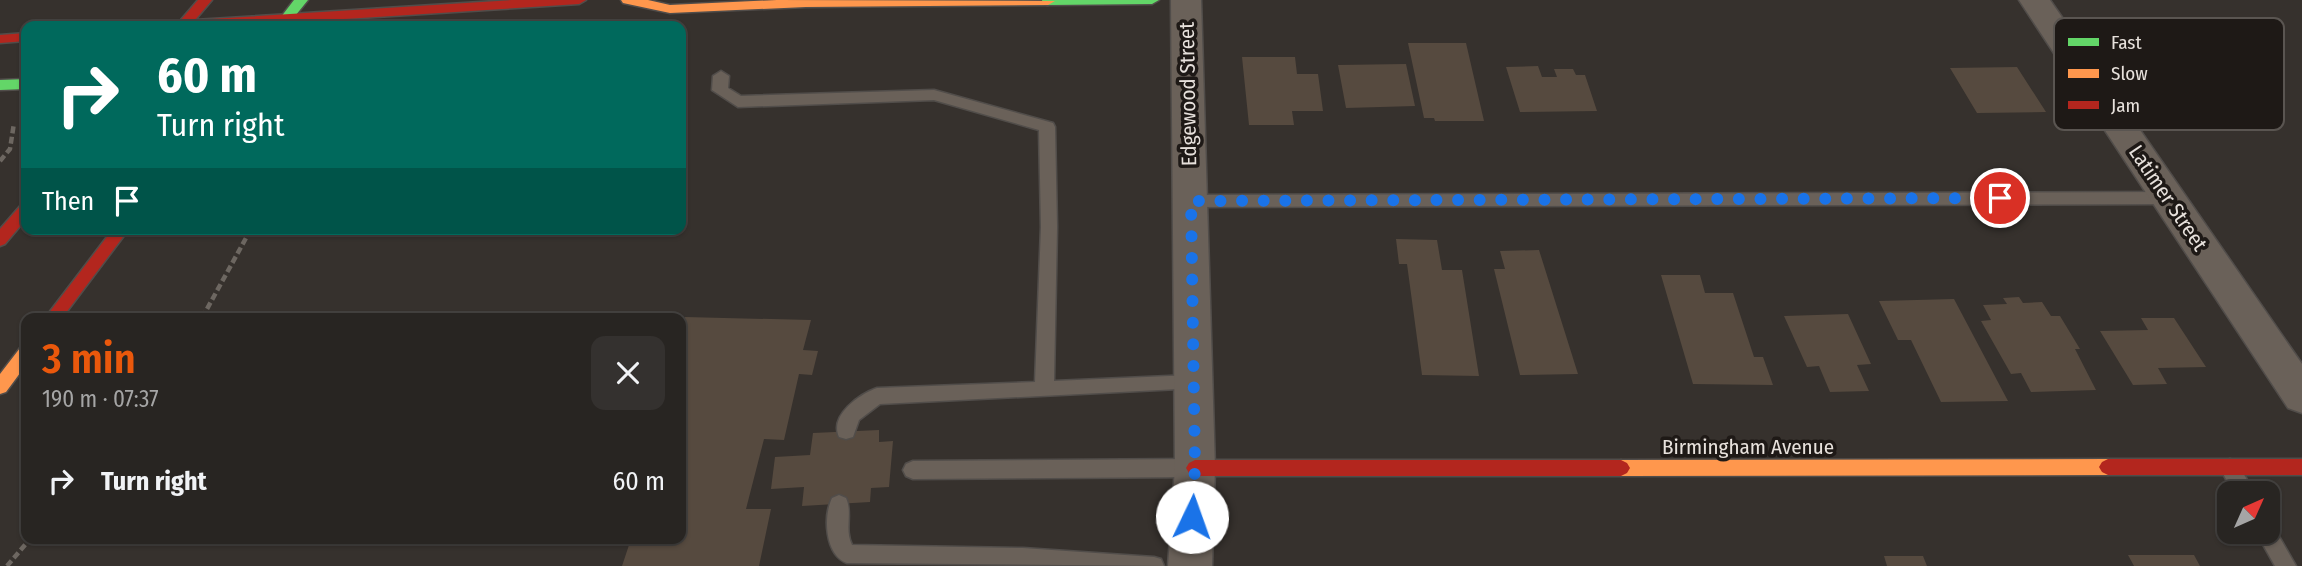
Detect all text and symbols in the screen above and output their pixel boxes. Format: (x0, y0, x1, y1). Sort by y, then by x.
legend (2054, 18, 2284, 130)
street label: Edgewood Street (1174, 22, 1202, 166)
text: Fast (2111, 31, 2142, 54)
text: 60 m (157, 46, 257, 105)
icon: right (42, 49, 133, 140)
text: Slow (2111, 62, 2148, 85)
text: Jam (2111, 94, 2140, 117)
text: Turn right (157, 106, 284, 144)
street label: Latimer Street (2123, 140, 2213, 256)
pin (1970, 168, 2030, 228)
icon: arrive (1981, 179, 2019, 217)
icon: arrive (108, 182, 146, 220)
text: Then (42, 186, 94, 217)
text: 3 min (42, 334, 136, 384)
button: close (591, 336, 665, 410)
text: 190 m · 07:37 (42, 385, 158, 413)
street label: Birmingham Avenue (1662, 434, 1834, 460)
icon: right (42, 462, 80, 500)
text: Turn right (101, 466, 207, 497)
text: 60 m (612, 466, 665, 497)
position arrow (1155, 480, 1229, 554)
north arrow (2217, 481, 2280, 544)
map controls (2217, 481, 2280, 544)

